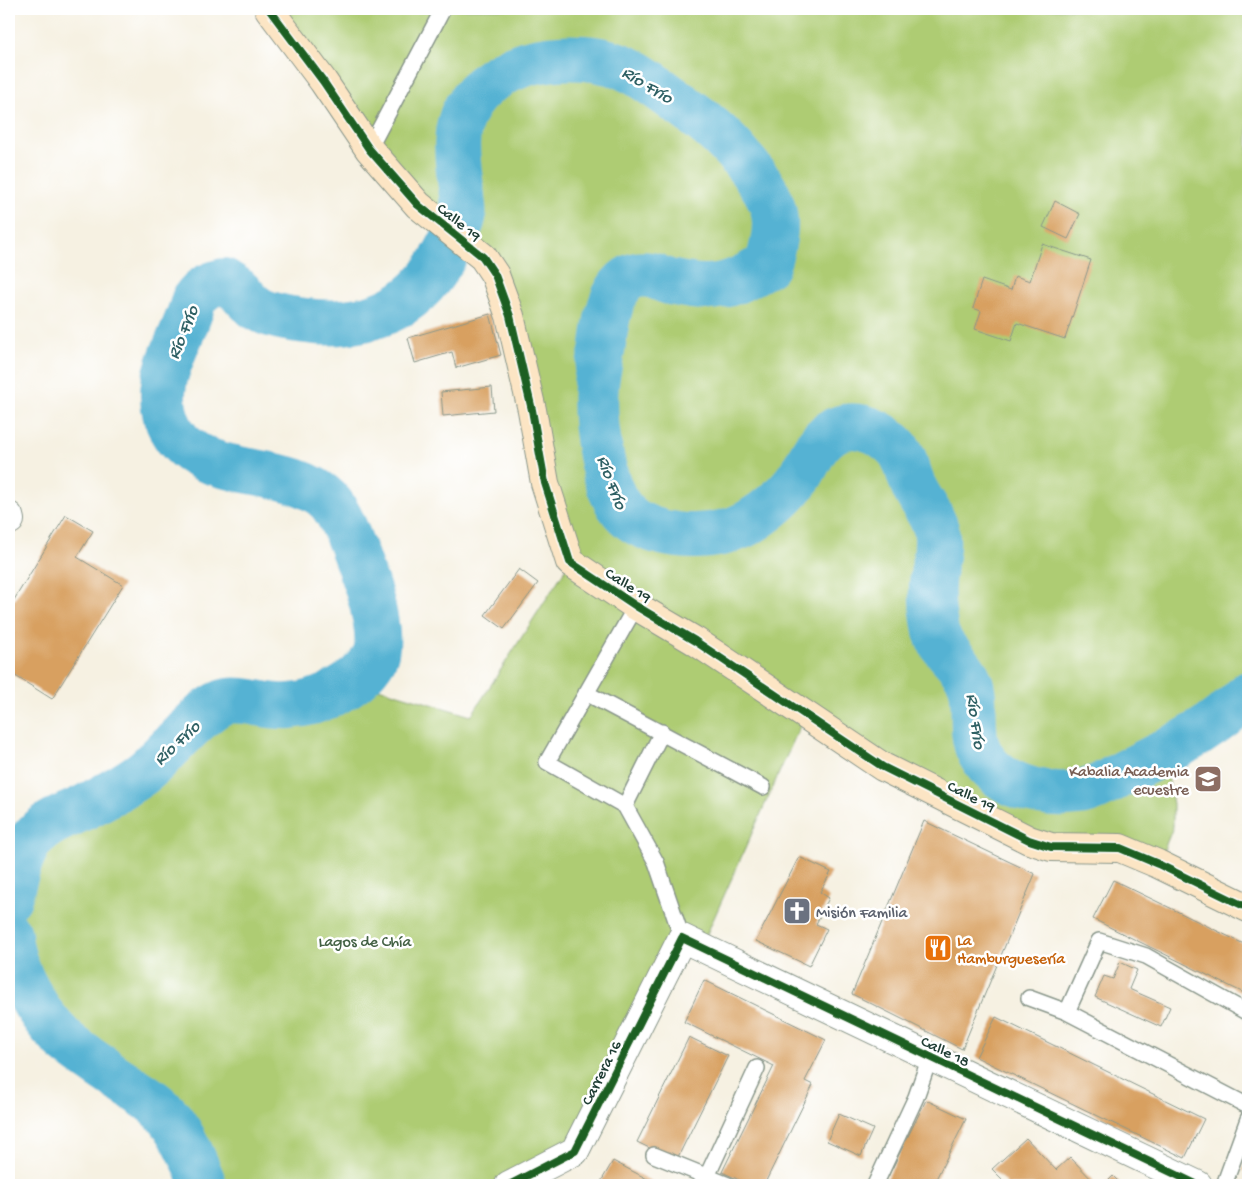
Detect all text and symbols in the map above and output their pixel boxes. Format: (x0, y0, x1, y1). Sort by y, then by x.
water label: Río Frío (617, 63, 677, 110)
street label: Calle 19 (432, 200, 484, 247)
water label: Río Frío (164, 303, 205, 363)
water label: Río Frío (591, 453, 631, 513)
street label: Calle 19 (600, 565, 654, 609)
water label: Río Frío (960, 692, 989, 751)
water label: Río Frío (150, 717, 206, 771)
place label: Kabalia Academia ecuestre (1069, 764, 1190, 801)
school or university icon: Kabalia Academia ecuestre (1193, 764, 1223, 794)
street label: Calle 19 (943, 778, 998, 818)
church icon: Misión Familia (782, 896, 812, 926)
place label: Misión Familia (816, 905, 909, 924)
restaurant icon: La Hamburguesería (923, 933, 953, 963)
place label: La Hamburguesería (957, 933, 1066, 970)
park label: Lagos de Chía (319, 934, 413, 953)
street label: Calle 18 (917, 1033, 972, 1073)
street label: Carrera 16 (579, 1037, 628, 1109)

